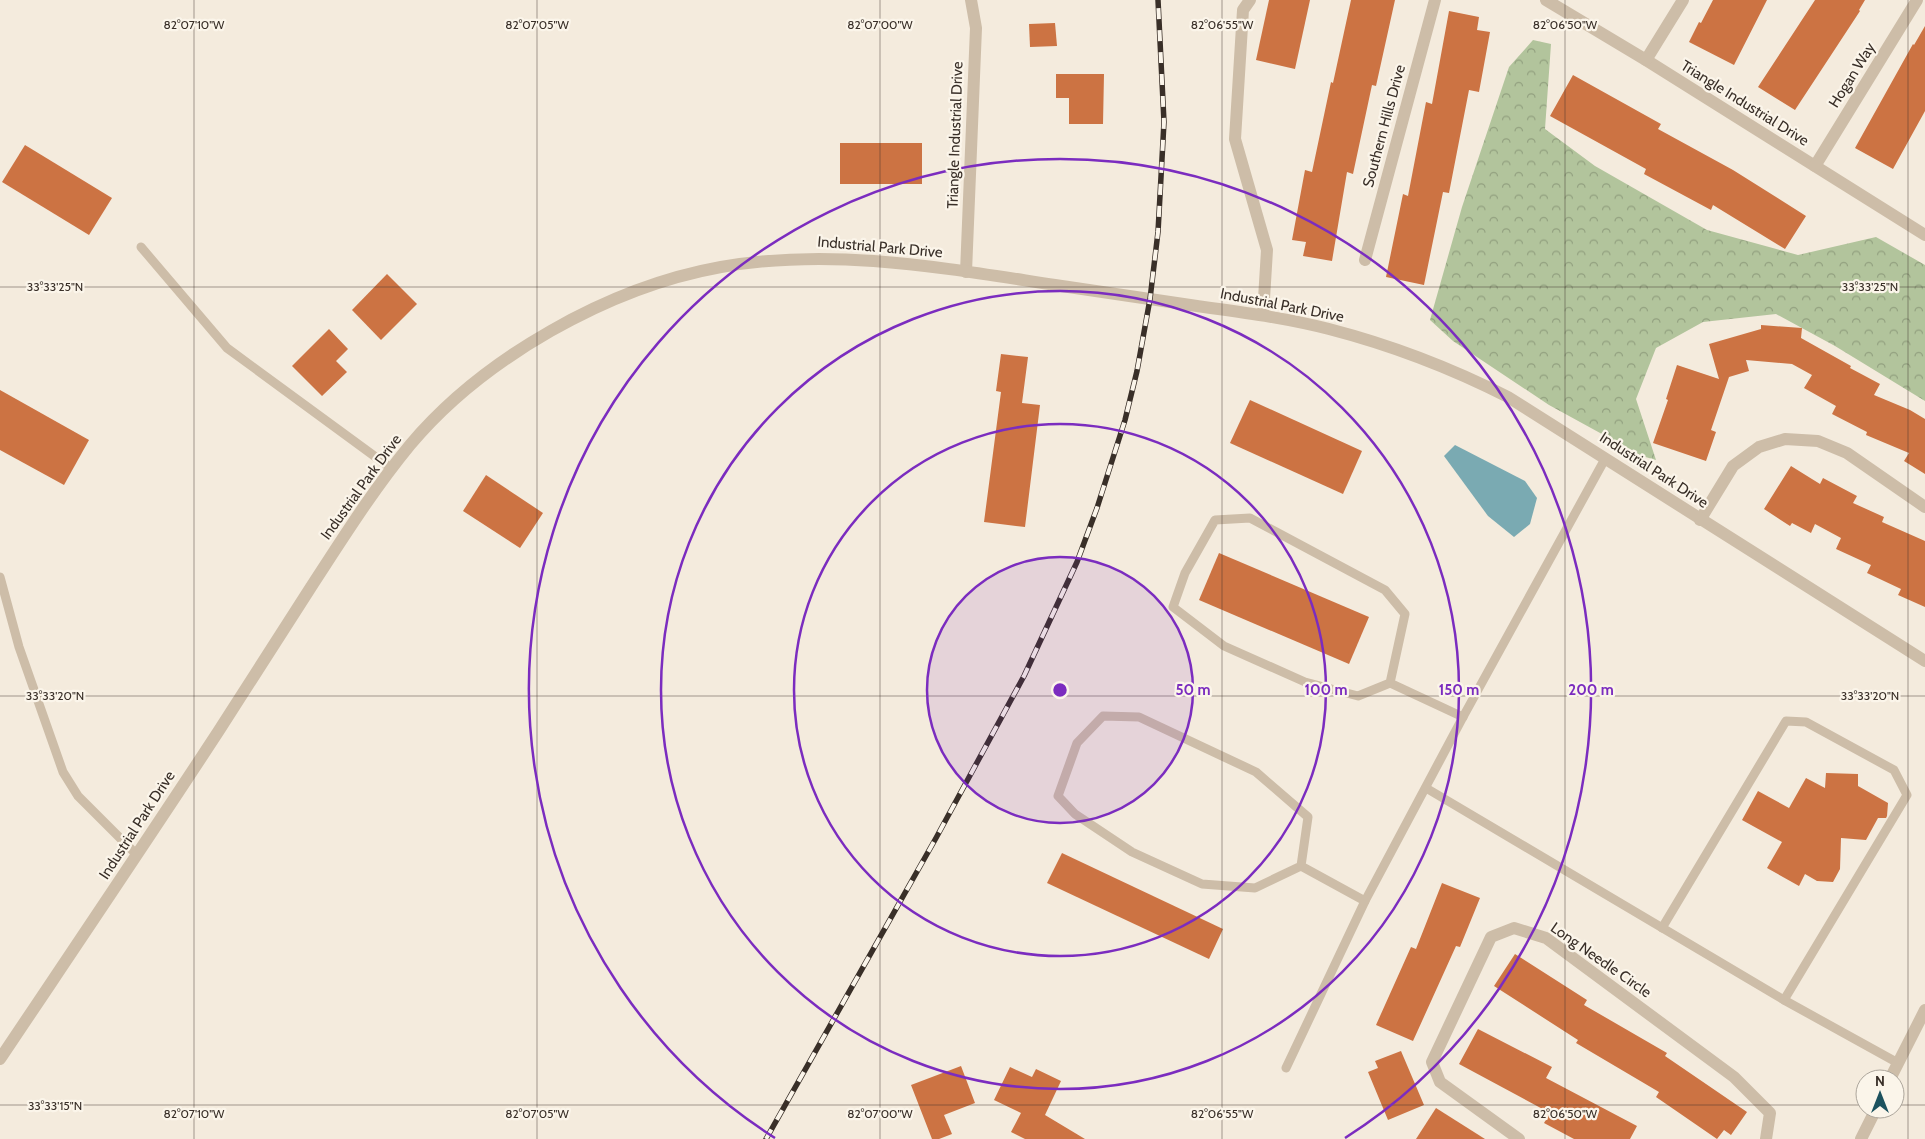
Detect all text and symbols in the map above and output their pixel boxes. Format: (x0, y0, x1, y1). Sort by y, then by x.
text: 82°07'10"W (164, 17, 225, 32)
text: 82°07'05"W (505, 17, 569, 32)
text: 82°07'00"W (847, 17, 913, 32)
text: 82°06'55"W (1191, 17, 1254, 32)
text: 82°06'50"W (1533, 17, 1598, 32)
street label: Hogan Way (1825, 39, 1879, 111)
street label: Triangle Industrial Drive (1678, 56, 1813, 150)
street label: Triangle Industrial Drive (943, 61, 967, 209)
street label: Southern Hills Drive (1359, 62, 1409, 189)
street label: Industrial Park Drive (817, 233, 944, 261)
text: 33°33'25"N (27, 279, 83, 294)
text: 33°33'25"N (1842, 279, 1898, 294)
street label: Industrial Park Drive (1219, 284, 1346, 326)
street label: Industrial Park Drive (1596, 428, 1712, 512)
street label: Industrial Park Drive (317, 431, 405, 543)
centre of rings (1051, 681, 1069, 699)
text: 50 m (1175, 681, 1211, 699)
text: 100 m (1304, 681, 1348, 699)
text: 150 m (1439, 681, 1479, 699)
text: 200 m (1568, 681, 1614, 699)
text: 33°33'20"N (26, 688, 84, 703)
text: 33°33'20"N (1841, 688, 1899, 703)
street label: Industrial Park Drive (95, 767, 179, 883)
street label: Long Needle Circle (1547, 919, 1655, 1002)
north arrow (1855, 1069, 1905, 1119)
text: N (1875, 1072, 1885, 1090)
text: 33°33'15"N (28, 1098, 82, 1113)
text: 82°07'10"W (164, 1106, 225, 1121)
text: 82°07'05"W (505, 1106, 569, 1121)
text: 82°07'00"W (847, 1106, 913, 1121)
text: 82°06'55"W (1191, 1106, 1254, 1121)
text: 82°06'50"W (1533, 1106, 1598, 1121)

